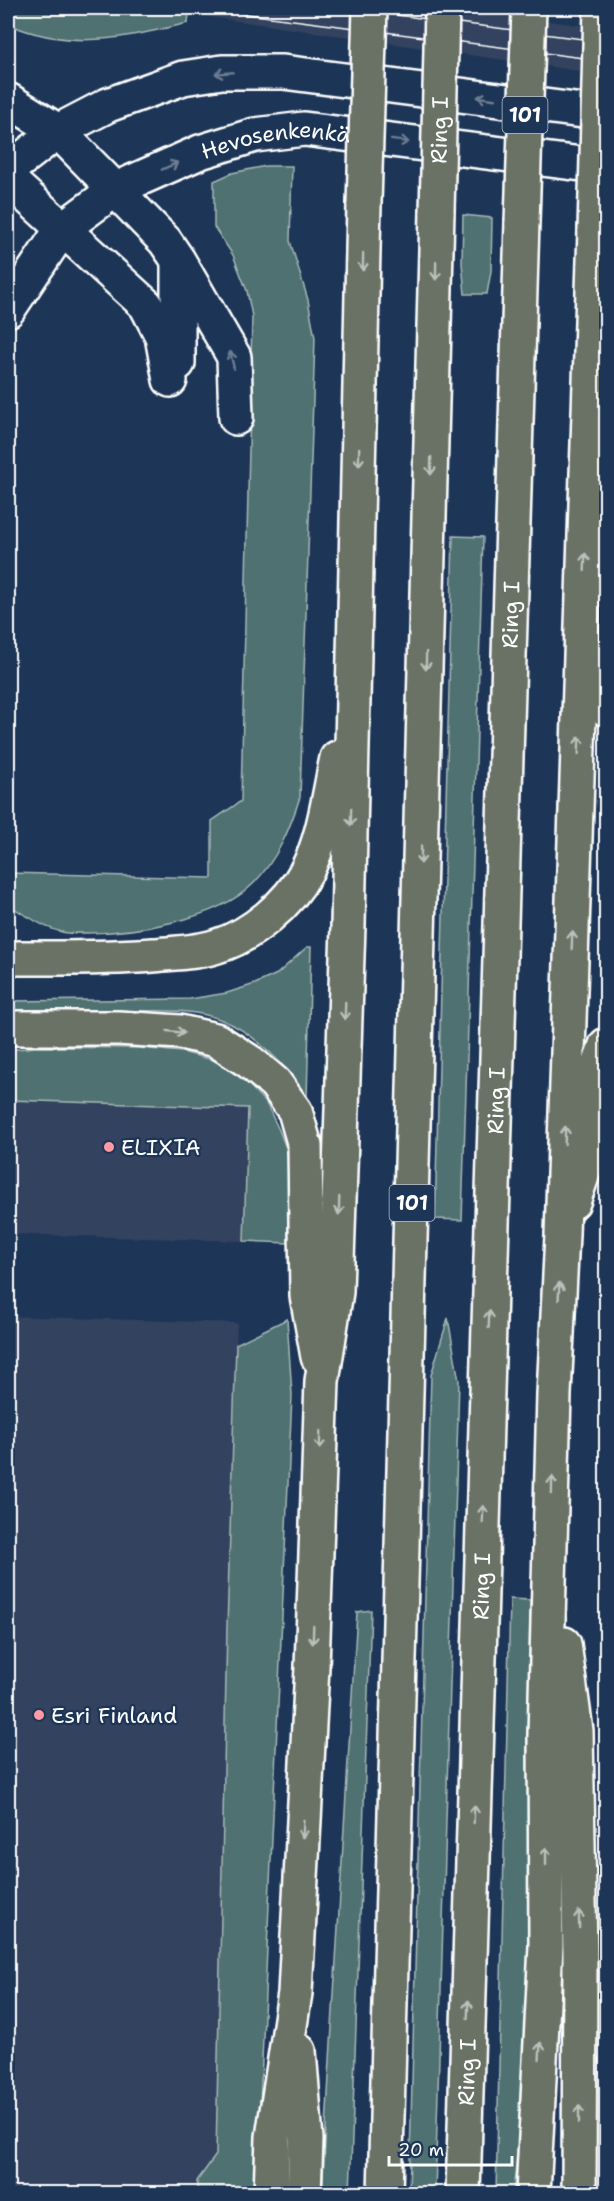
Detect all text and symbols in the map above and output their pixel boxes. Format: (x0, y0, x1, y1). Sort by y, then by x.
one-way arrow (215, 67, 235, 78)
one-way arrow (477, 93, 496, 104)
street label: Ring I (424, 96, 455, 164)
road number: 101 (502, 97, 548, 133)
street label: Hevosenkenkä (197, 115, 352, 166)
one-way arrow (390, 136, 410, 147)
one-way arrow (160, 160, 178, 171)
one-way arrow (357, 252, 369, 272)
one-way arrow (430, 260, 442, 280)
one-way arrow (226, 351, 237, 370)
one-way arrow (353, 447, 364, 467)
one-way arrow (425, 455, 436, 475)
one-way arrow (579, 553, 590, 573)
street label: Ring I (495, 581, 526, 649)
one-way arrow (420, 650, 431, 670)
one-way arrow (573, 735, 584, 755)
one-way arrow (345, 806, 356, 826)
one-way arrow (415, 845, 426, 865)
one-way arrow (566, 930, 578, 950)
one-way arrow (340, 1001, 351, 1021)
one-way arrow (166, 1027, 185, 1038)
street label: Ring I (481, 1066, 512, 1135)
one-way arrow (560, 1125, 571, 1145)
place label: ELIXIA (121, 1133, 200, 1162)
marker: ELIXIA (102, 1140, 116, 1154)
road number: 101 (390, 1185, 434, 1221)
one-way arrow (333, 1196, 344, 1216)
one-way arrow (554, 1281, 565, 1301)
one-way arrow (483, 1310, 495, 1330)
one-way arrow (315, 1429, 326, 1449)
one-way arrow (547, 1476, 558, 1496)
one-way arrow (477, 1505, 489, 1525)
street label: Ring I (466, 1552, 497, 1620)
one-way arrow (307, 1624, 319, 1644)
place label: Esri Finland (51, 1701, 177, 1730)
marker: Esri Finland (32, 1708, 46, 1722)
one-way arrow (468, 1805, 479, 1825)
one-way arrow (298, 1819, 309, 1839)
one-way arrow (540, 1847, 552, 1867)
one-way arrow (573, 1910, 585, 1930)
one-way arrow (462, 2000, 474, 2020)
street label: Ring I (452, 2038, 483, 2106)
one-way arrow (535, 2042, 546, 2062)
one-way arrow (573, 2105, 585, 2125)
scale bar (389, 2129, 512, 2167)
text: 20 m (398, 2138, 444, 2162)

